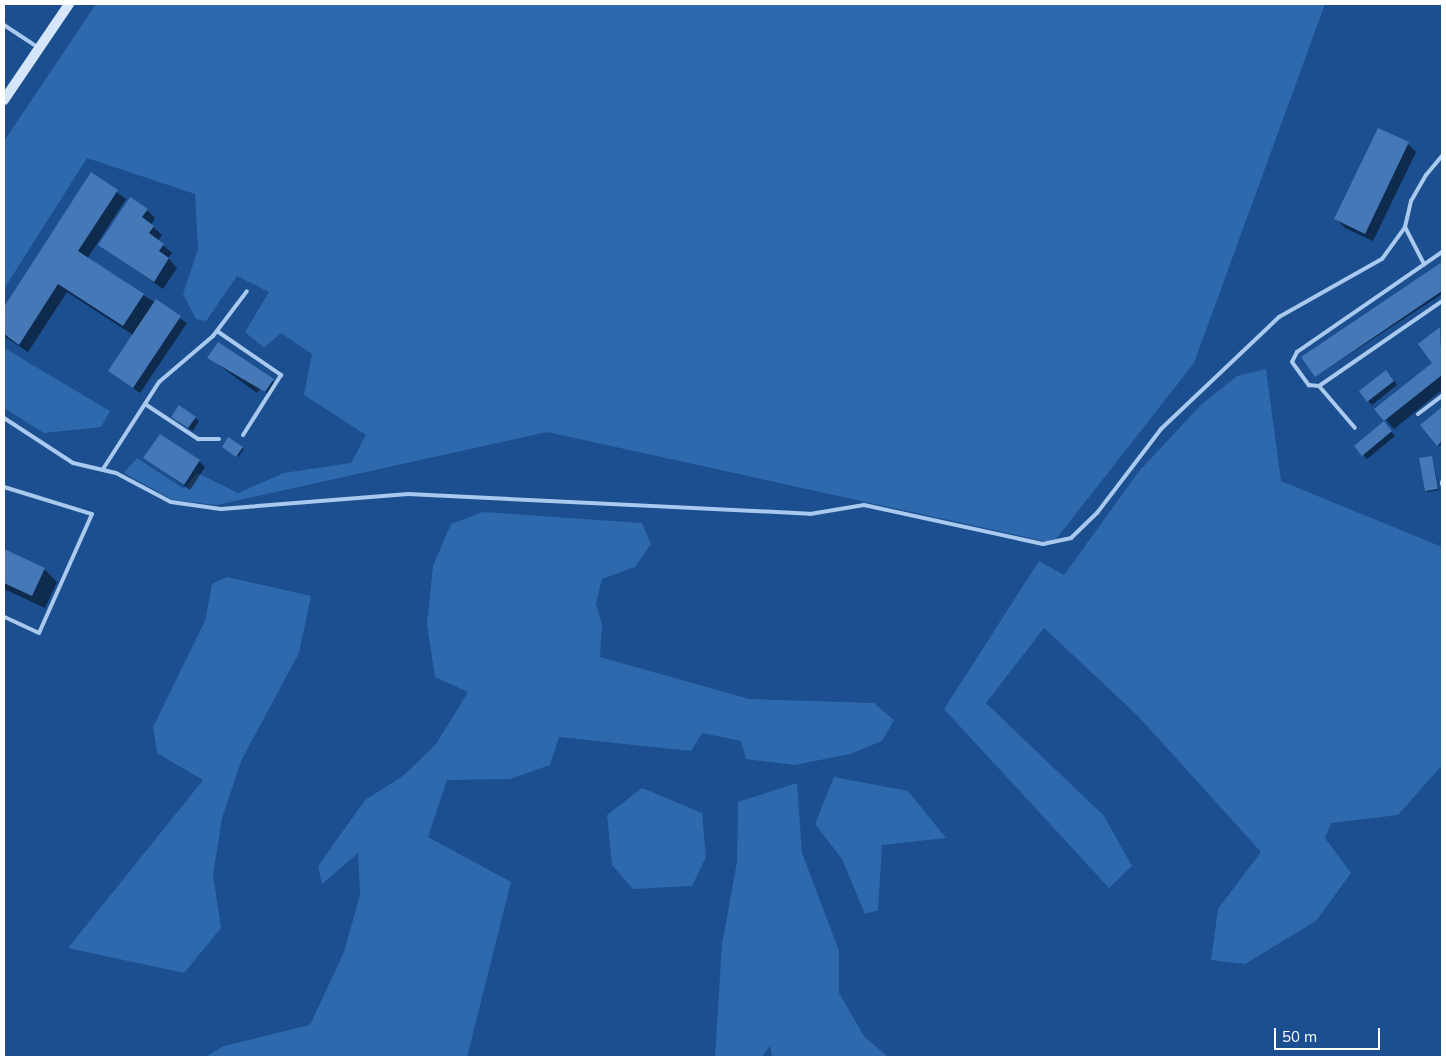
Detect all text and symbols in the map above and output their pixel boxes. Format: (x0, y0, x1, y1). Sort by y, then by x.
scale bar (1276, 1018, 1382, 1050)
text: 50 m (1282, 1027, 1317, 1046)

